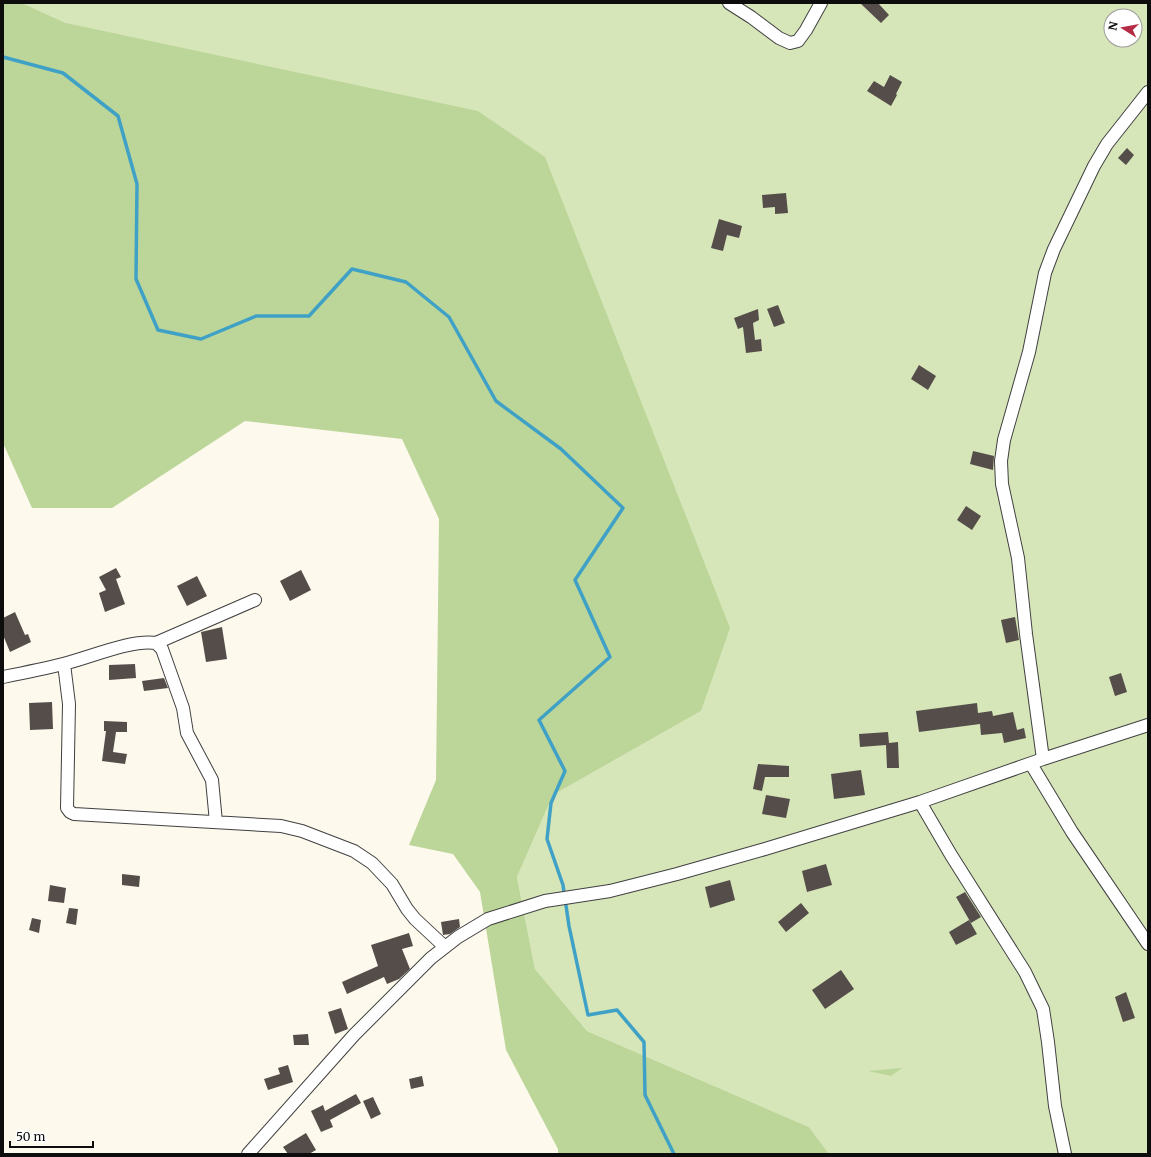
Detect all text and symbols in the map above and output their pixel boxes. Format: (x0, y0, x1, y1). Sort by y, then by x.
north arrow (1103, 8, 1143, 48)
text: N (1105, 20, 1121, 32)
scale bar (10, 1123, 93, 1149)
text: 50 m (16, 1129, 45, 1144)

